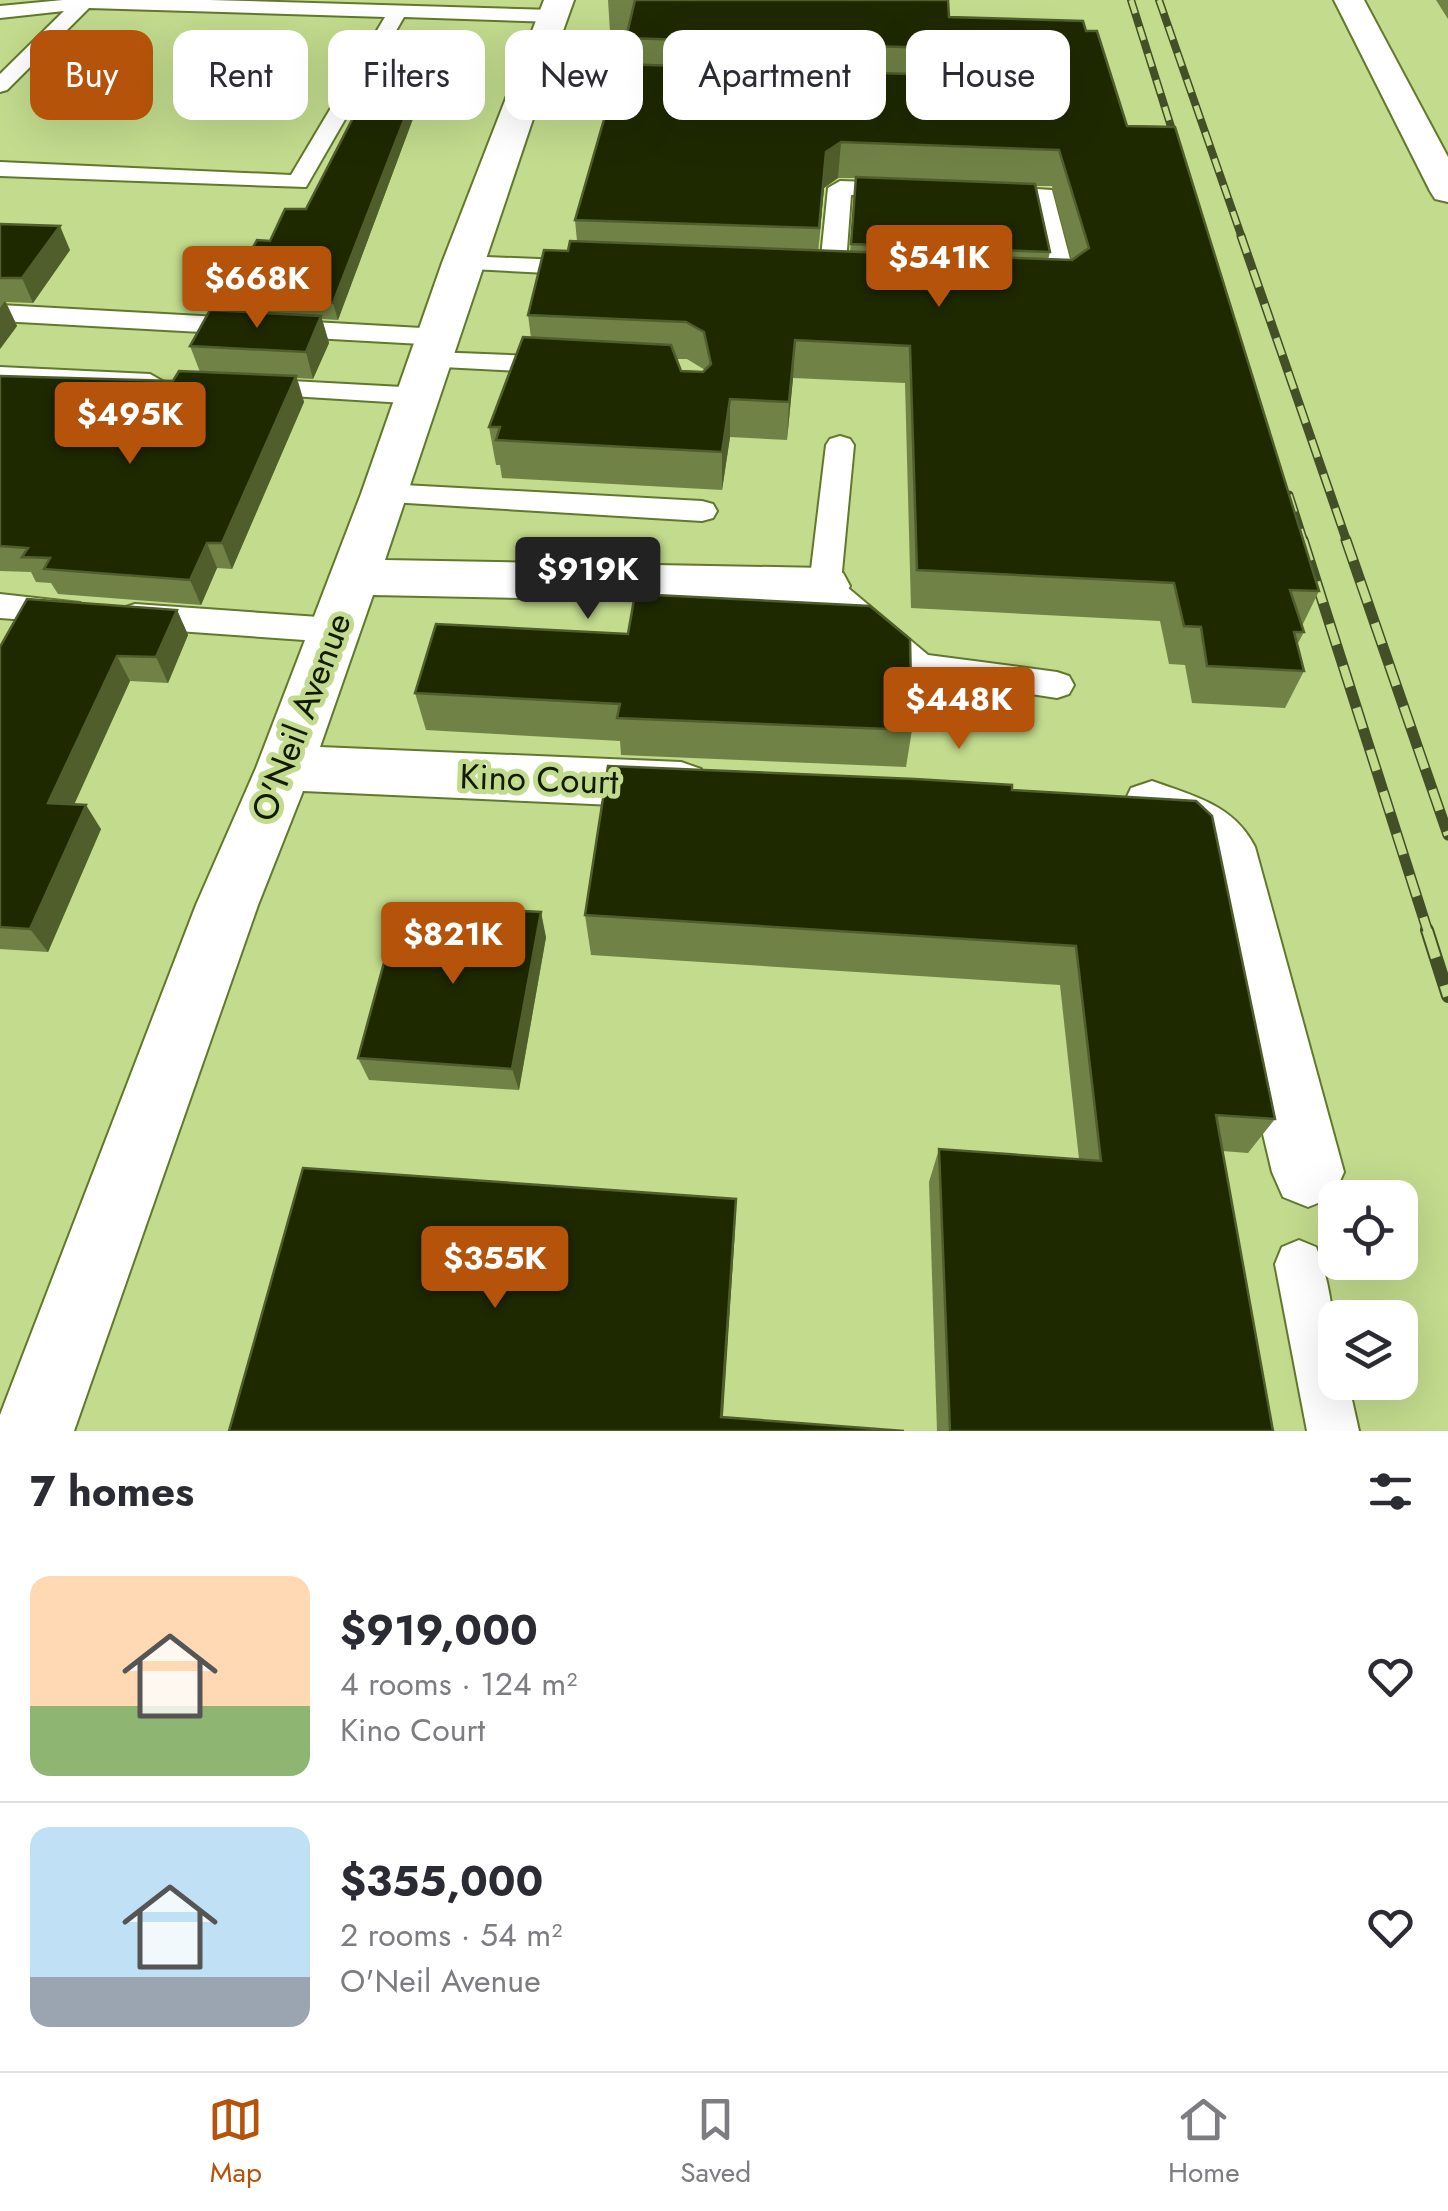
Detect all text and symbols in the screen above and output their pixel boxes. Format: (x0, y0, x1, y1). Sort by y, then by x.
chip: Buy (30, 30, 153, 120)
chip: Rent (173, 30, 308, 120)
chip: Filters (328, 30, 485, 120)
chip: New (505, 30, 643, 120)
chip: Apartment (663, 30, 886, 120)
chip: House (906, 30, 1070, 120)
pin: $541K (869, 225, 1009, 310)
text: $541K (888, 234, 990, 280)
pin: $668K (187, 246, 327, 331)
text: $668K (204, 255, 310, 301)
pin: $495K (60, 382, 200, 467)
text: $495K (77, 391, 183, 437)
pin: $919K (518, 537, 658, 622)
text: $919K (537, 546, 639, 592)
street label: O'Neil Avenue (238, 606, 364, 828)
pin: $448K (889, 667, 1029, 752)
text: $448K (905, 676, 1013, 722)
street label: Kino Court (459, 751, 620, 807)
pin: $821K (383, 902, 523, 987)
text: $821K (403, 911, 503, 957)
map controls (1318, 1180, 1418, 1400)
button: locate (1318, 1180, 1418, 1280)
pin: $355K (425, 1226, 565, 1311)
text: $355K (443, 1235, 547, 1281)
button: layers (1318, 1300, 1418, 1400)
text: 7 homes (30, 1461, 194, 1522)
icon: filters (1363, 1464, 1418, 1519)
text: $919,000 (340, 1600, 538, 1661)
icon: home (110, 1616, 230, 1736)
icon: heart (1363, 1649, 1418, 1704)
text: 4 rooms · 124 m² (340, 1661, 577, 1707)
text: Kino Court (340, 1707, 485, 1753)
text: $355,000 (340, 1851, 543, 1912)
icon: home (110, 1867, 230, 1987)
icon: heart (1363, 1900, 1418, 1955)
text: 2 rooms · 54 m² (340, 1912, 562, 1958)
text: O'Neil Avenue (340, 1958, 541, 2004)
tab: Map (208, 2092, 263, 2193)
tab: Saved (680, 2092, 751, 2193)
tab: Home (1168, 2092, 1240, 2193)

